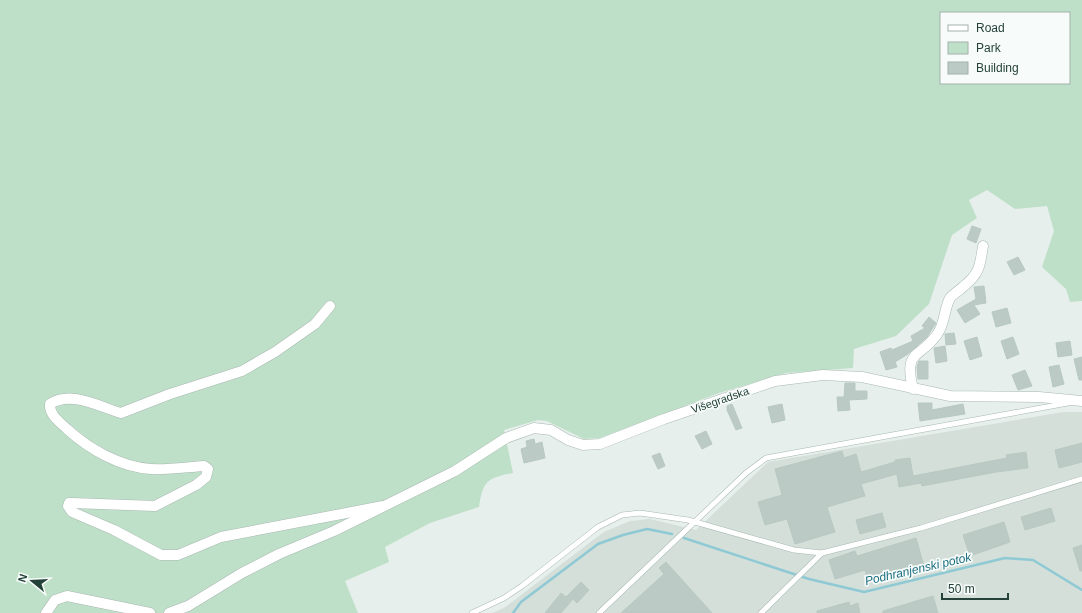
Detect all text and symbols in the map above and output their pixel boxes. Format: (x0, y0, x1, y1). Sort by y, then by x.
legend (940, 12, 1070, 84)
text: Road (976, 21, 1005, 35)
text: Park (976, 41, 1002, 55)
text: Building (976, 61, 1019, 75)
street label: Višegradska (690, 384, 751, 415)
water label: Podhranjenski potok (863, 550, 974, 588)
north arrow (12, 561, 52, 601)
text: N (16, 572, 29, 584)
scale bar (942, 575, 1008, 601)
text: 50 m (948, 582, 975, 596)

